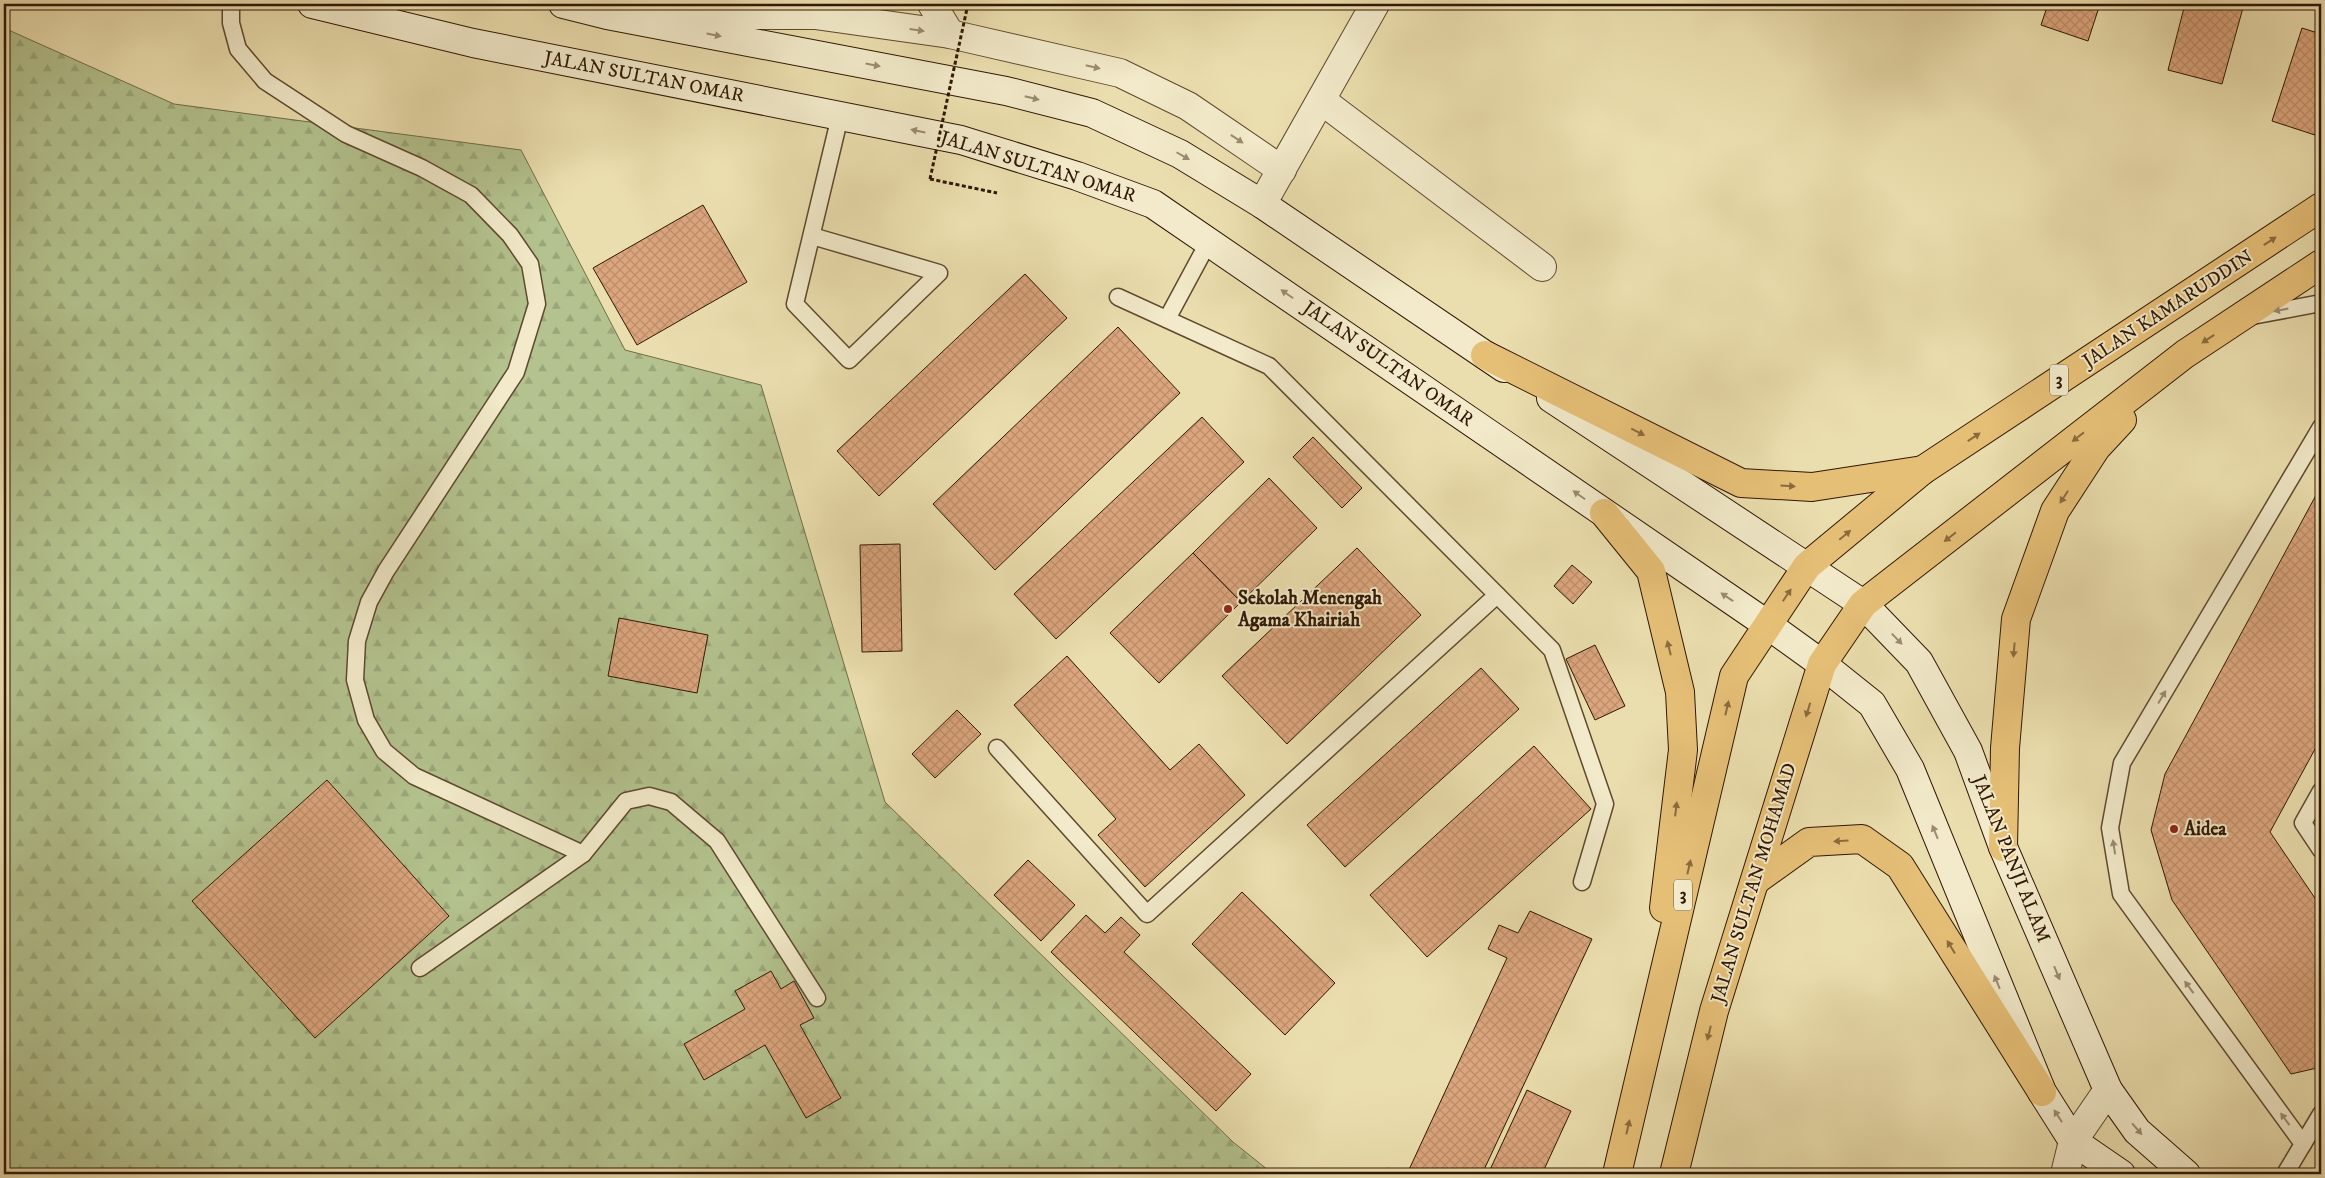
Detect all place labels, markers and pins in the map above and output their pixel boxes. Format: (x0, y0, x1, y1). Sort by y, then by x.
place label: Sekolah Menengah Agama Khairiah (1237, 587, 1383, 632)
marker: Sekolah Menengah Agama Khairiah (1222, 603, 1234, 615)
place label: Aidea (2183, 818, 2227, 841)
marker: Aidea (2168, 823, 2180, 835)

